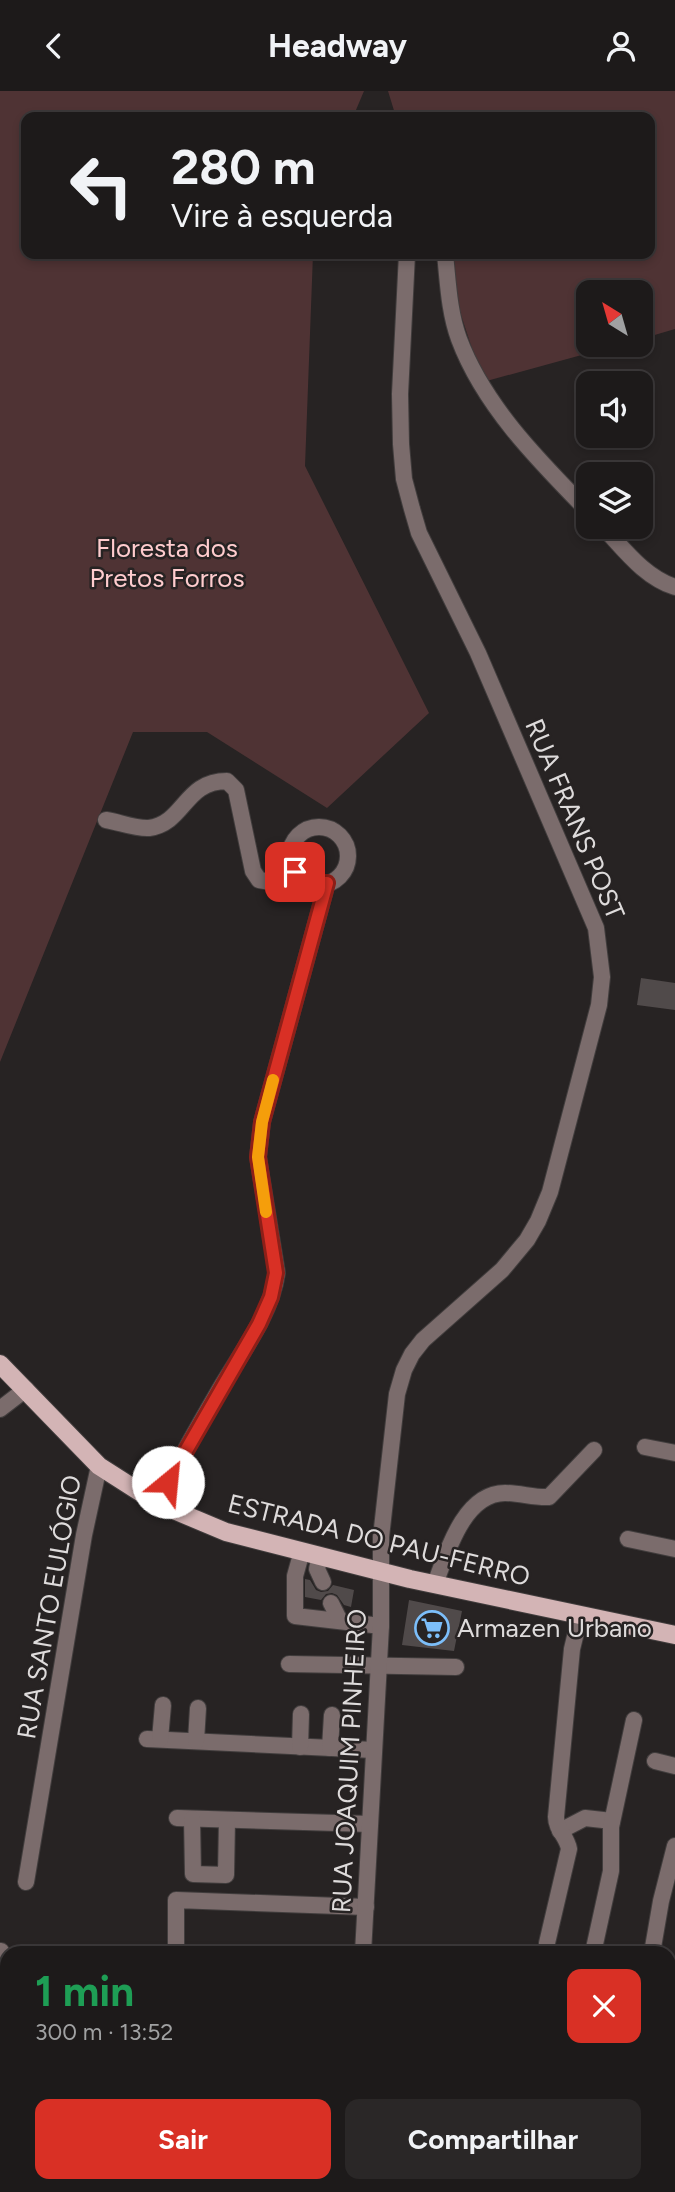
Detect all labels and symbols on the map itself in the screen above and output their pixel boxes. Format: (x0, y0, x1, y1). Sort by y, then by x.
north arrow (576, 280, 653, 357)
park label: Floresta dos Pretos Forros (89, 532, 245, 594)
street label: RUA FRANS POST (518, 714, 632, 925)
pin (265, 842, 325, 902)
position arrow (131, 1445, 205, 1519)
street label: RUA SANTO EULÓGIO (10, 1473, 88, 1741)
street label: ESTRADA DO PAU-FERRO (225, 1487, 533, 1593)
street label: RUA JOAQUIM PINHEIRO (325, 1608, 373, 1914)
supermarket icon: Armazen Urbano (413, 1609, 451, 1647)
place label: Armazen Urbano (457, 1612, 652, 1644)

